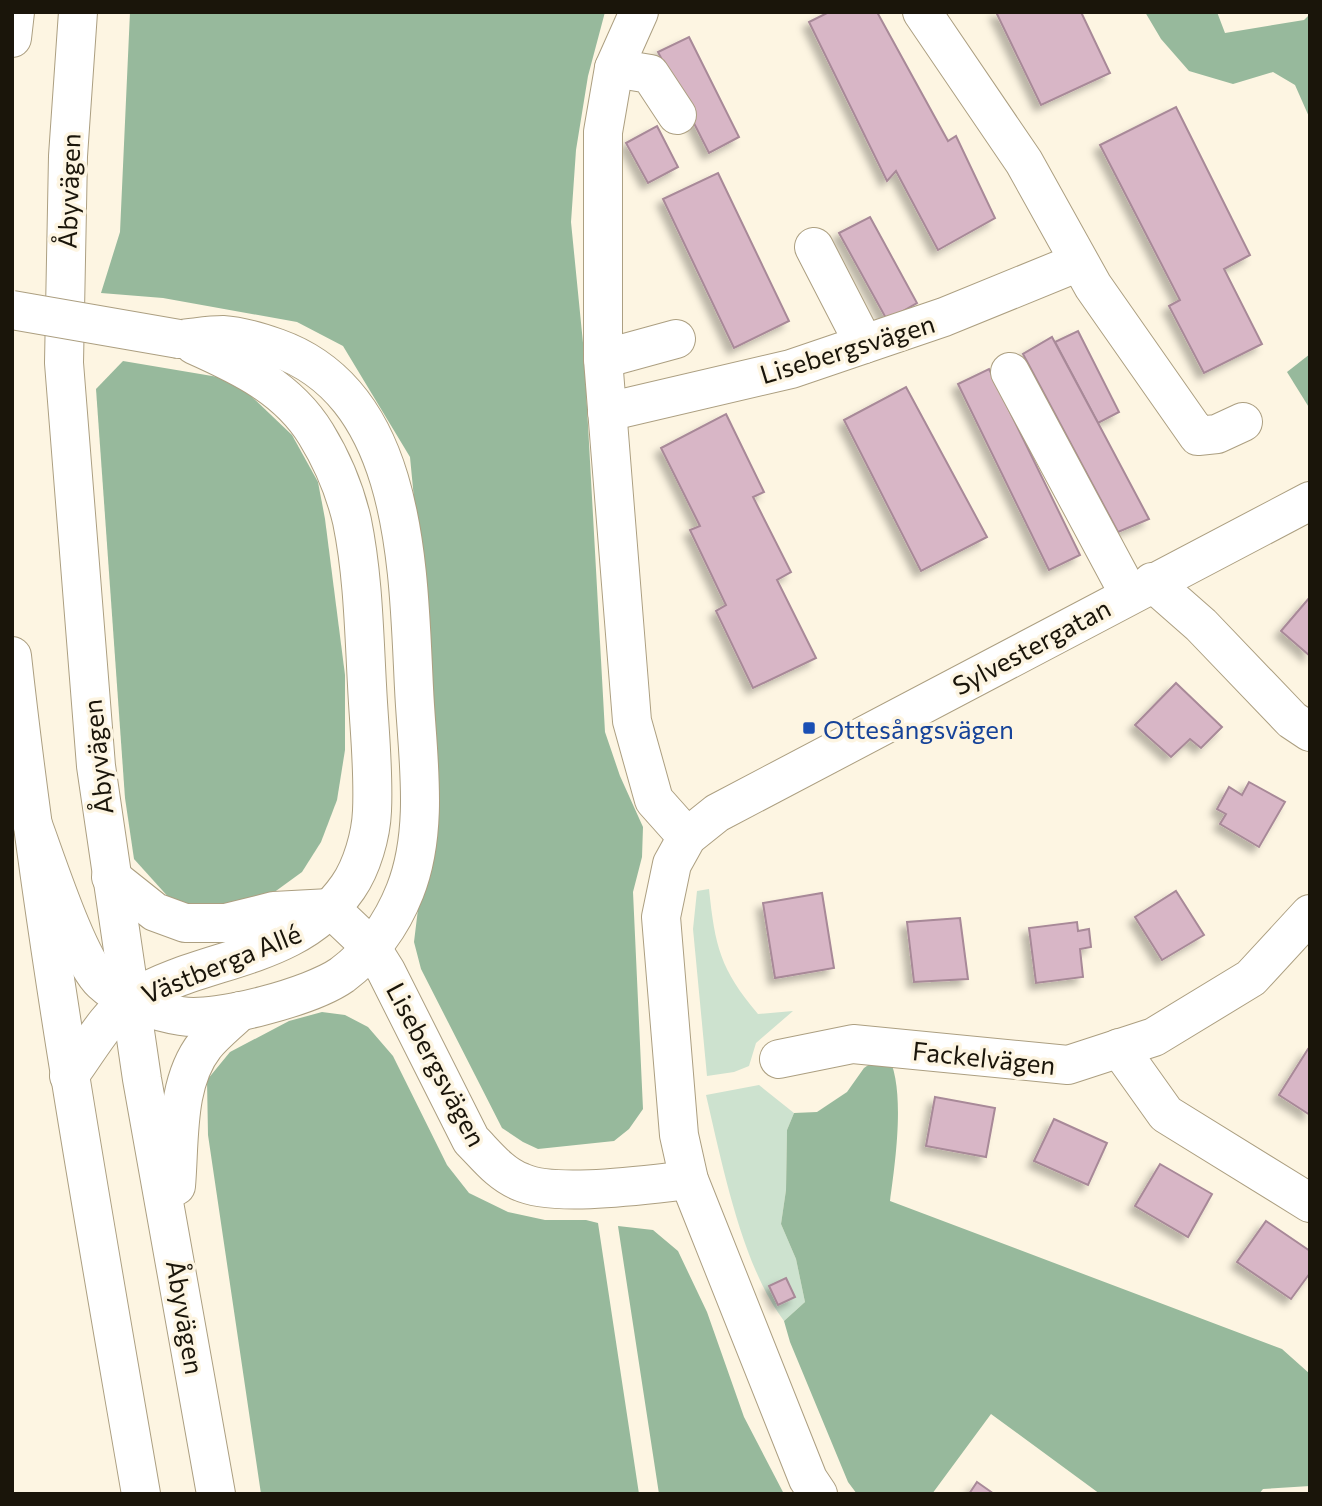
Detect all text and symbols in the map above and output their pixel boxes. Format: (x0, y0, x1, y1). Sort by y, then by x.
street label: Åbyvägen (50, 133, 86, 249)
street label: Lisebergsvägen (756, 307, 938, 389)
street label: Sylvestergatan (947, 591, 1115, 701)
street label: Åbyvägen (76, 698, 118, 816)
place label: Ottesångsvägen (823, 713, 1014, 744)
marker: Ottesångsvägen (801, 720, 817, 736)
street label: Västberga Allé (137, 917, 305, 1009)
street label: Lisebergsvägen (381, 977, 493, 1151)
street label: Fackelvägen (911, 1034, 1057, 1080)
street label: Åbyvägen (161, 1257, 211, 1377)

